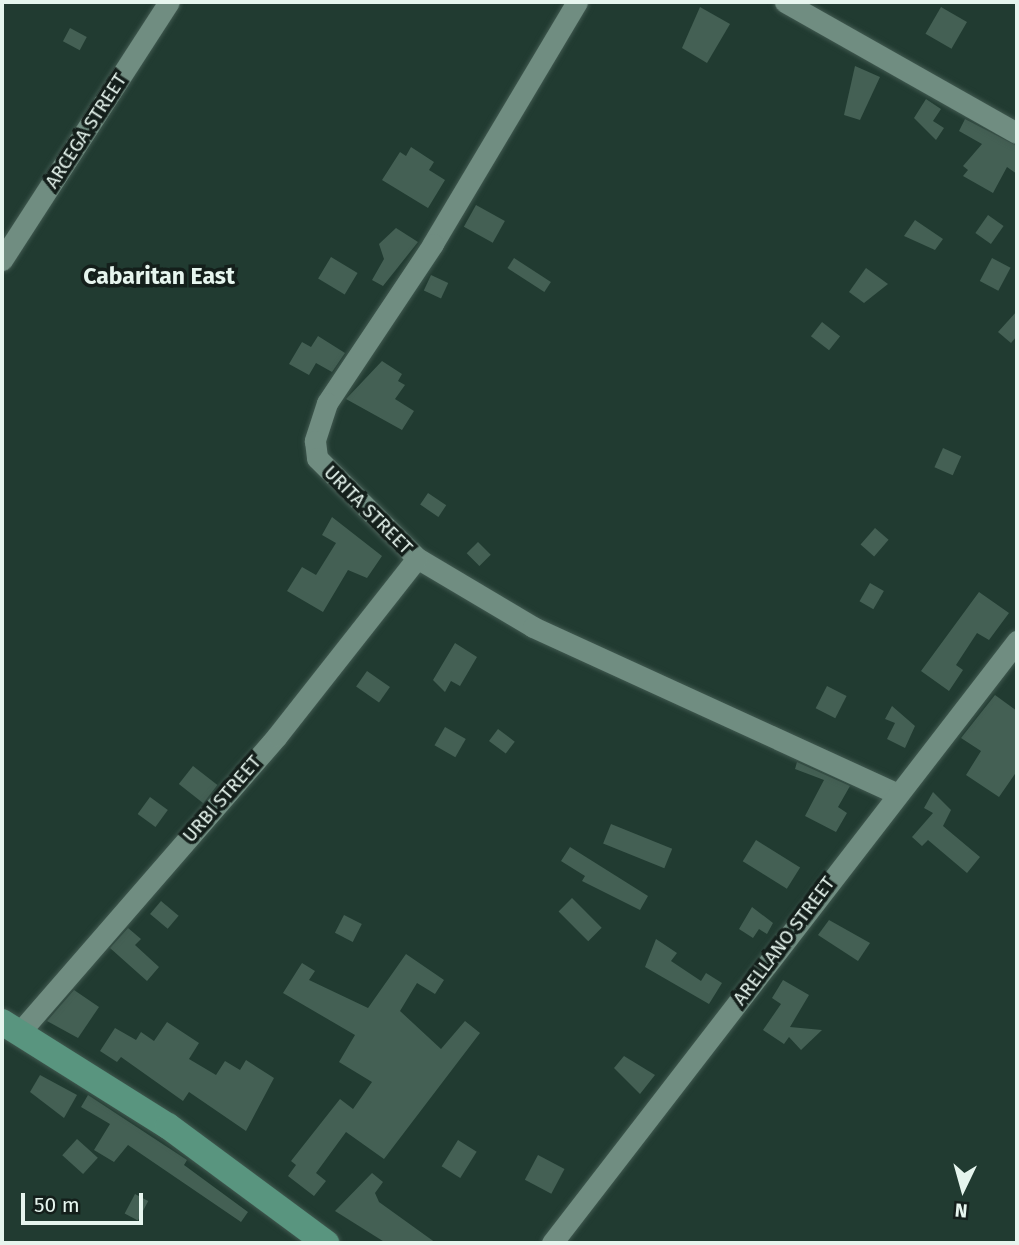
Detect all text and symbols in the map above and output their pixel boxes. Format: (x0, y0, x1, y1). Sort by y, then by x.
street label: ARCEGA STREET (40, 69, 132, 193)
district label: Cabaritan East (83, 262, 235, 290)
street label: URITA STREET (319, 461, 417, 559)
street label: URBI STREET (178, 751, 266, 847)
street label: ARELLANO STREET (728, 872, 840, 1010)
north arrow (928, 1154, 998, 1224)
scale bar (24, 1178, 147, 1222)
text: 50 m (34, 1192, 80, 1218)
text: N (954, 1198, 968, 1222)

